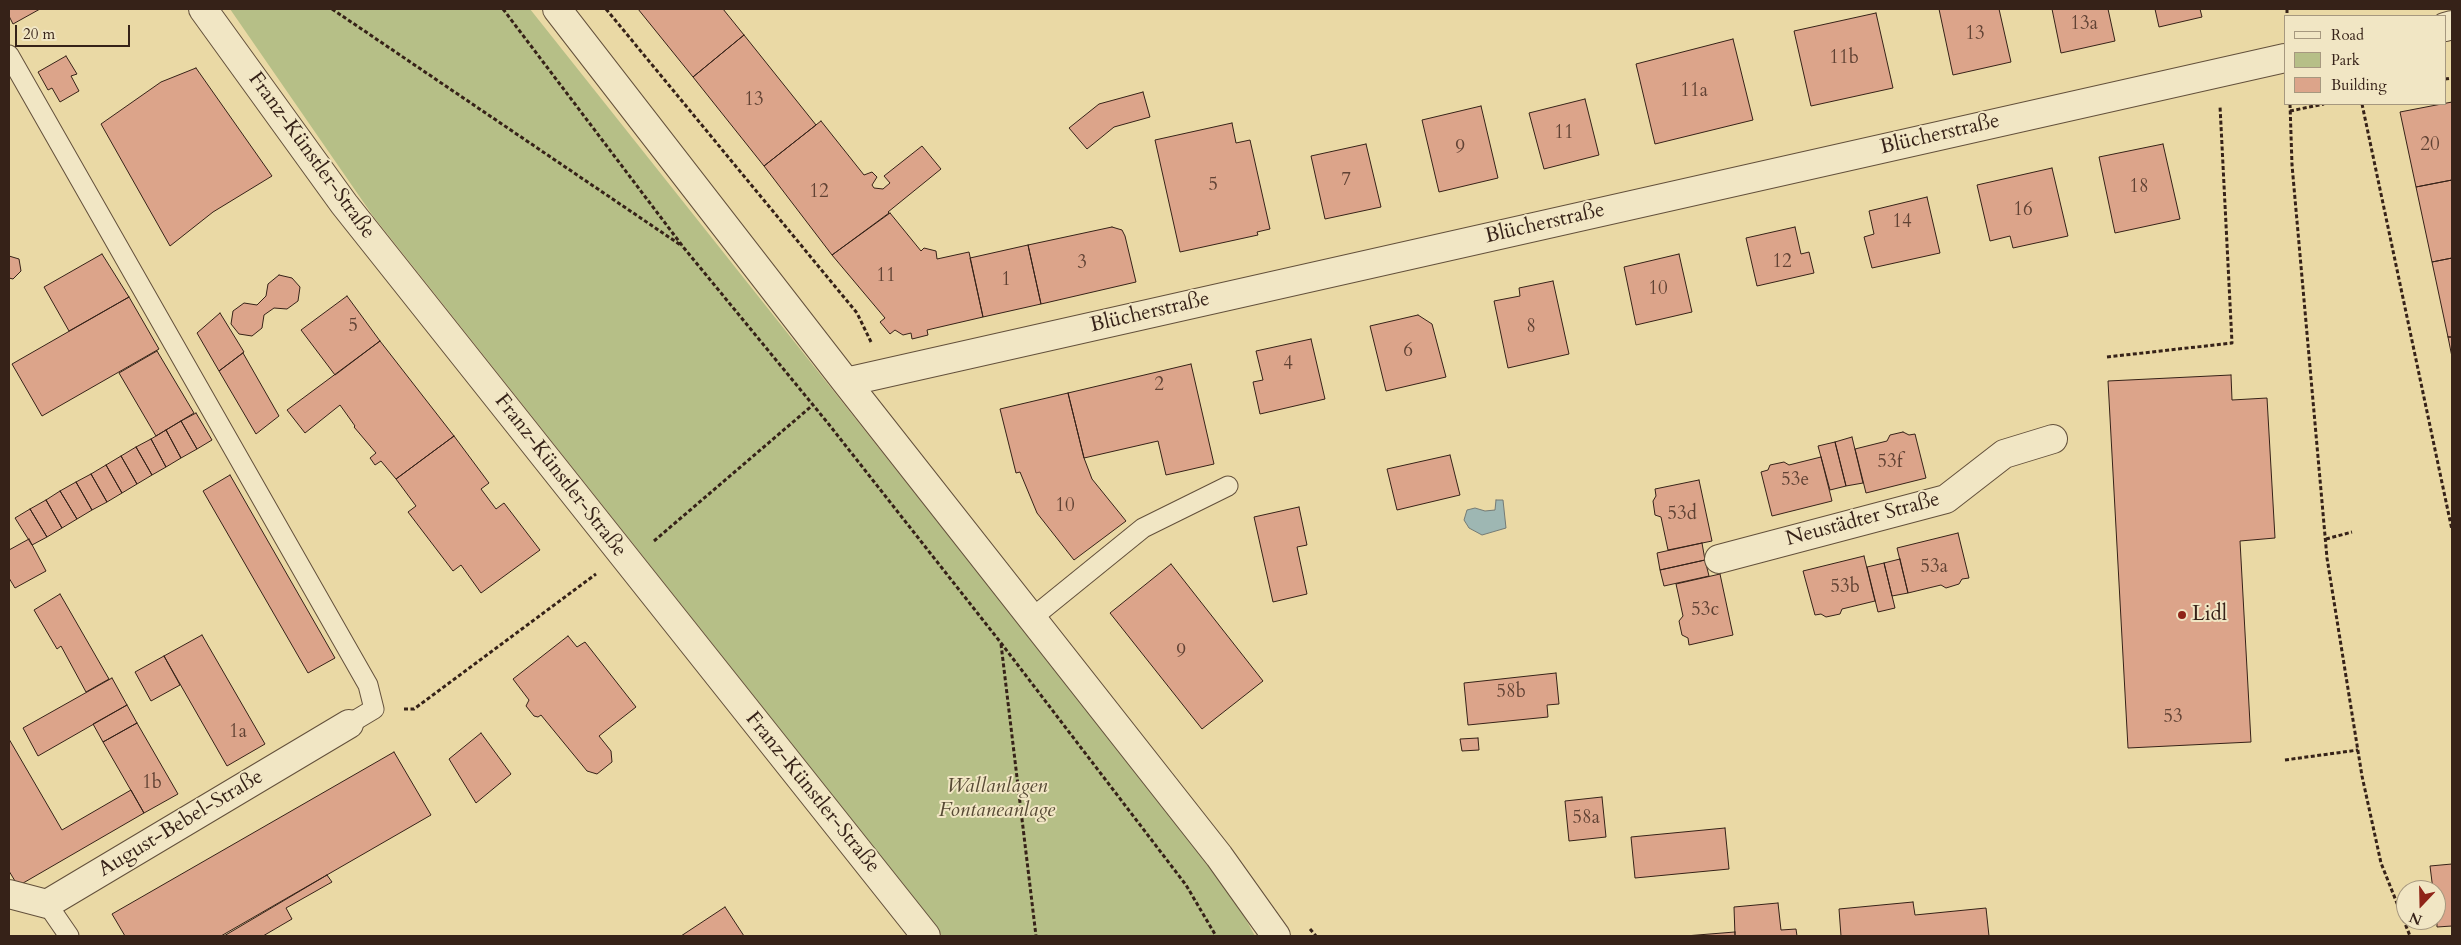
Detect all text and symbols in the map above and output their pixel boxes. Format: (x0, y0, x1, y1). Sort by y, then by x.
house number: 13a (2070, 14, 2098, 36)
scale bar (18, 15, 132, 47)
legend (2284, 15, 2446, 105)
text: 20 m (23, 24, 55, 44)
house number: 13 (1965, 24, 1985, 46)
text: Road (2331, 25, 2364, 45)
house number: 11b (1829, 48, 1859, 70)
text: Park (2331, 50, 2360, 70)
street label: Franz-Künstler-Straße (242, 68, 380, 244)
text: Building (2331, 75, 2387, 95)
house number: 11a (1680, 81, 1708, 103)
house number: 13 (744, 90, 764, 112)
street label: Blücherstraße (1878, 109, 2002, 161)
house number: 11 (1554, 123, 1574, 145)
house number: 20 (2420, 135, 2440, 157)
house number: 9 (1455, 138, 1465, 160)
house number: 7 (1341, 170, 1351, 192)
house number: 5 (1208, 175, 1218, 197)
house number: 18 (2129, 177, 2149, 199)
house number: 12 (809, 182, 829, 204)
street label: Blücherstraße (1483, 198, 1607, 250)
house number: 16 (2013, 200, 2033, 222)
house number: 14 (1892, 212, 1912, 234)
house number: 12 (1772, 252, 1792, 274)
house number: 3 (1077, 253, 1087, 275)
house number: 11 (876, 266, 896, 288)
house number: 1 (1001, 270, 1011, 292)
house number: 10 (1648, 279, 1668, 301)
street label: Blücherstraße (1088, 287, 1212, 339)
house number: 5 (348, 316, 358, 338)
house number: 8 (1526, 317, 1536, 339)
house number: 6 (1403, 341, 1413, 363)
house number: 4 (1283, 354, 1293, 376)
house number: 2 (1154, 375, 1164, 397)
street label: Franz-Künstler-Straße (489, 389, 631, 563)
house number: 53f (1877, 452, 1903, 474)
house number: 53e (1781, 470, 1809, 492)
street label: Neustädter Straße (1783, 487, 1943, 553)
house number: 10 (1055, 496, 1075, 518)
house number: 53d (1667, 504, 1697, 526)
house number: 53a (1920, 557, 1948, 579)
house number: 53b (1830, 577, 1860, 599)
house number: 53c (1691, 600, 1719, 622)
place label: Lidl (2192, 602, 2227, 628)
marker: Lidl (2176, 609, 2188, 621)
house number: 9 (1176, 642, 1186, 664)
house number: 58b (1496, 682, 1526, 704)
street label: Franz-Künstler-Straße (739, 707, 885, 879)
house number: 53 (2163, 707, 2183, 729)
house number: 1a (229, 722, 247, 744)
street label: August-Bebel-Straße (94, 765, 268, 883)
house number: 1b (142, 773, 162, 795)
park label: Wallanlagen Fontaneanlage (939, 774, 1055, 824)
house number: 58a (1572, 808, 1600, 830)
north arrow (2396, 880, 2446, 930)
text: N (2407, 907, 2425, 930)

